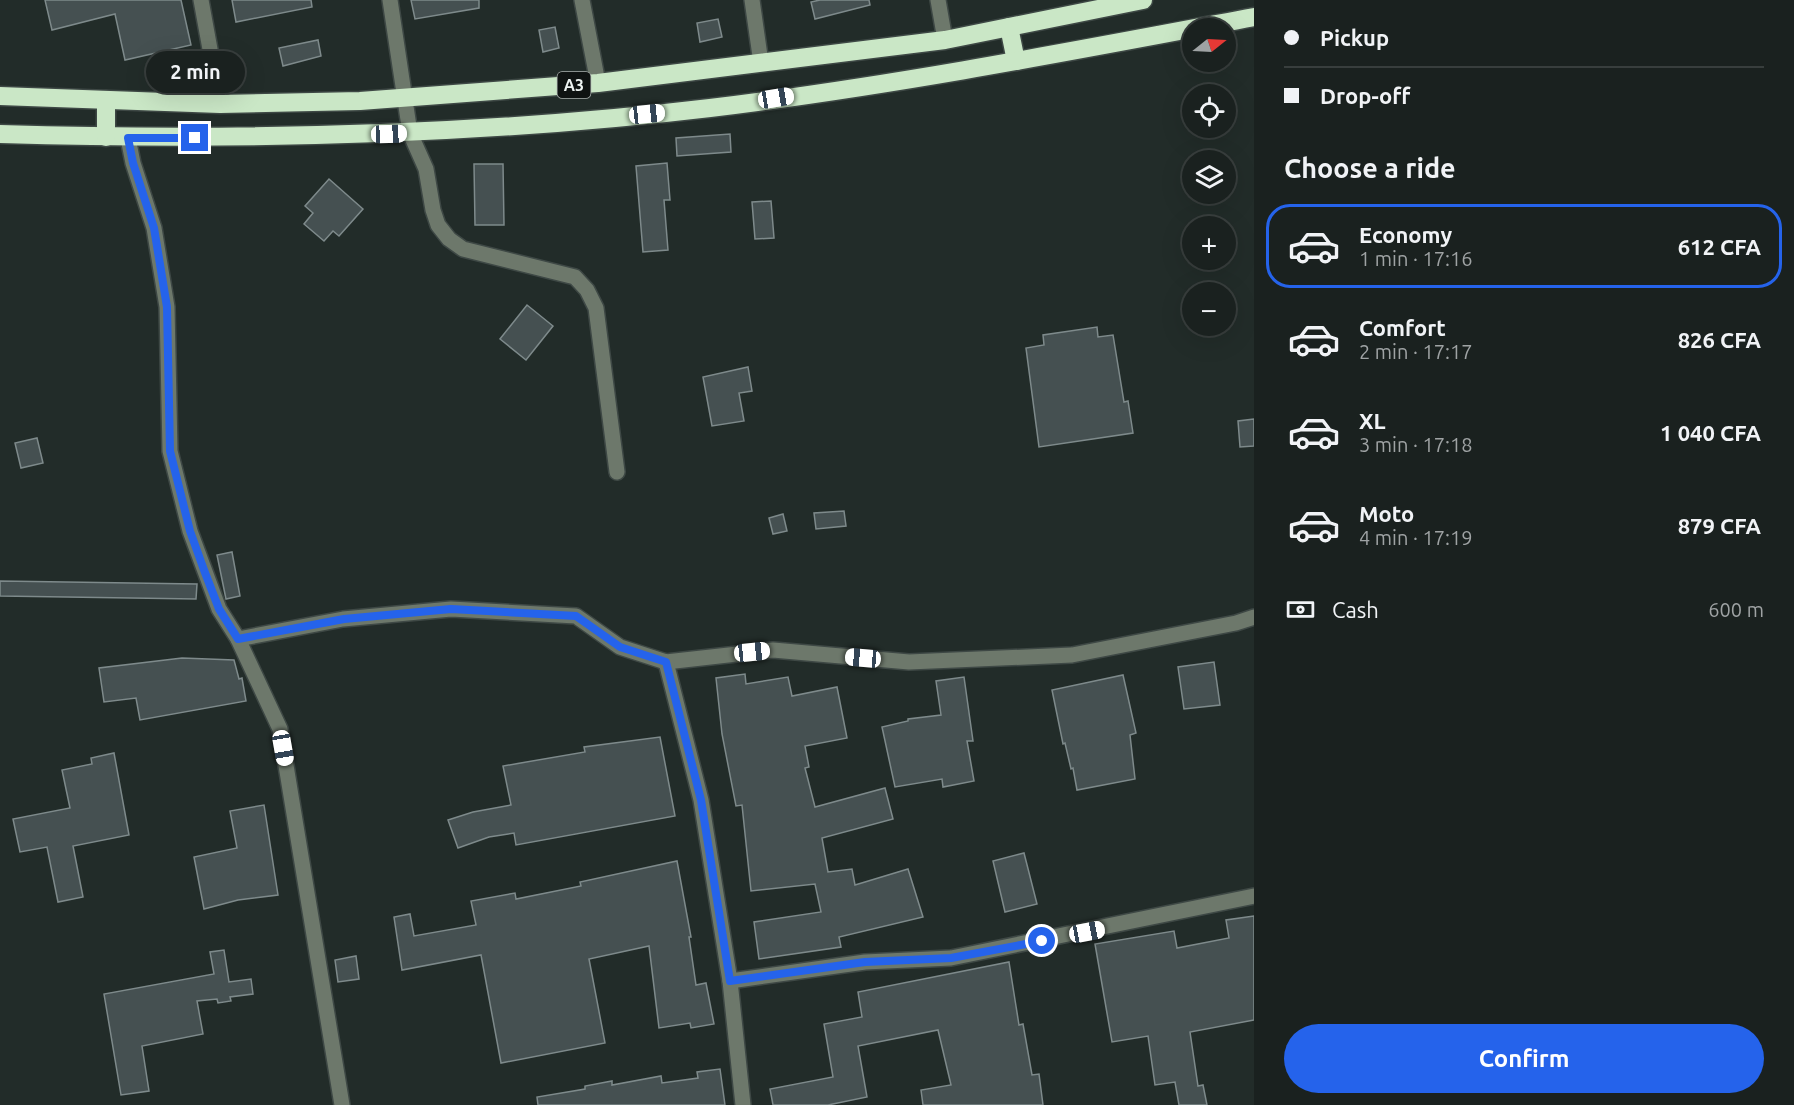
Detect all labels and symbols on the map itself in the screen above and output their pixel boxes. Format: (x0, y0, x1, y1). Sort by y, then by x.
north arrow (1182, 18, 1236, 72)
callout: 2 min (146, 51, 244, 93)
road number: A3 (558, 72, 590, 98)
car (757, 86, 795, 110)
car (628, 103, 666, 125)
route end (181, 124, 208, 151)
car (371, 124, 407, 144)
car (733, 641, 771, 663)
car (844, 647, 882, 669)
car (271, 729, 295, 767)
car (1068, 920, 1106, 944)
route start (1028, 927, 1055, 954)

